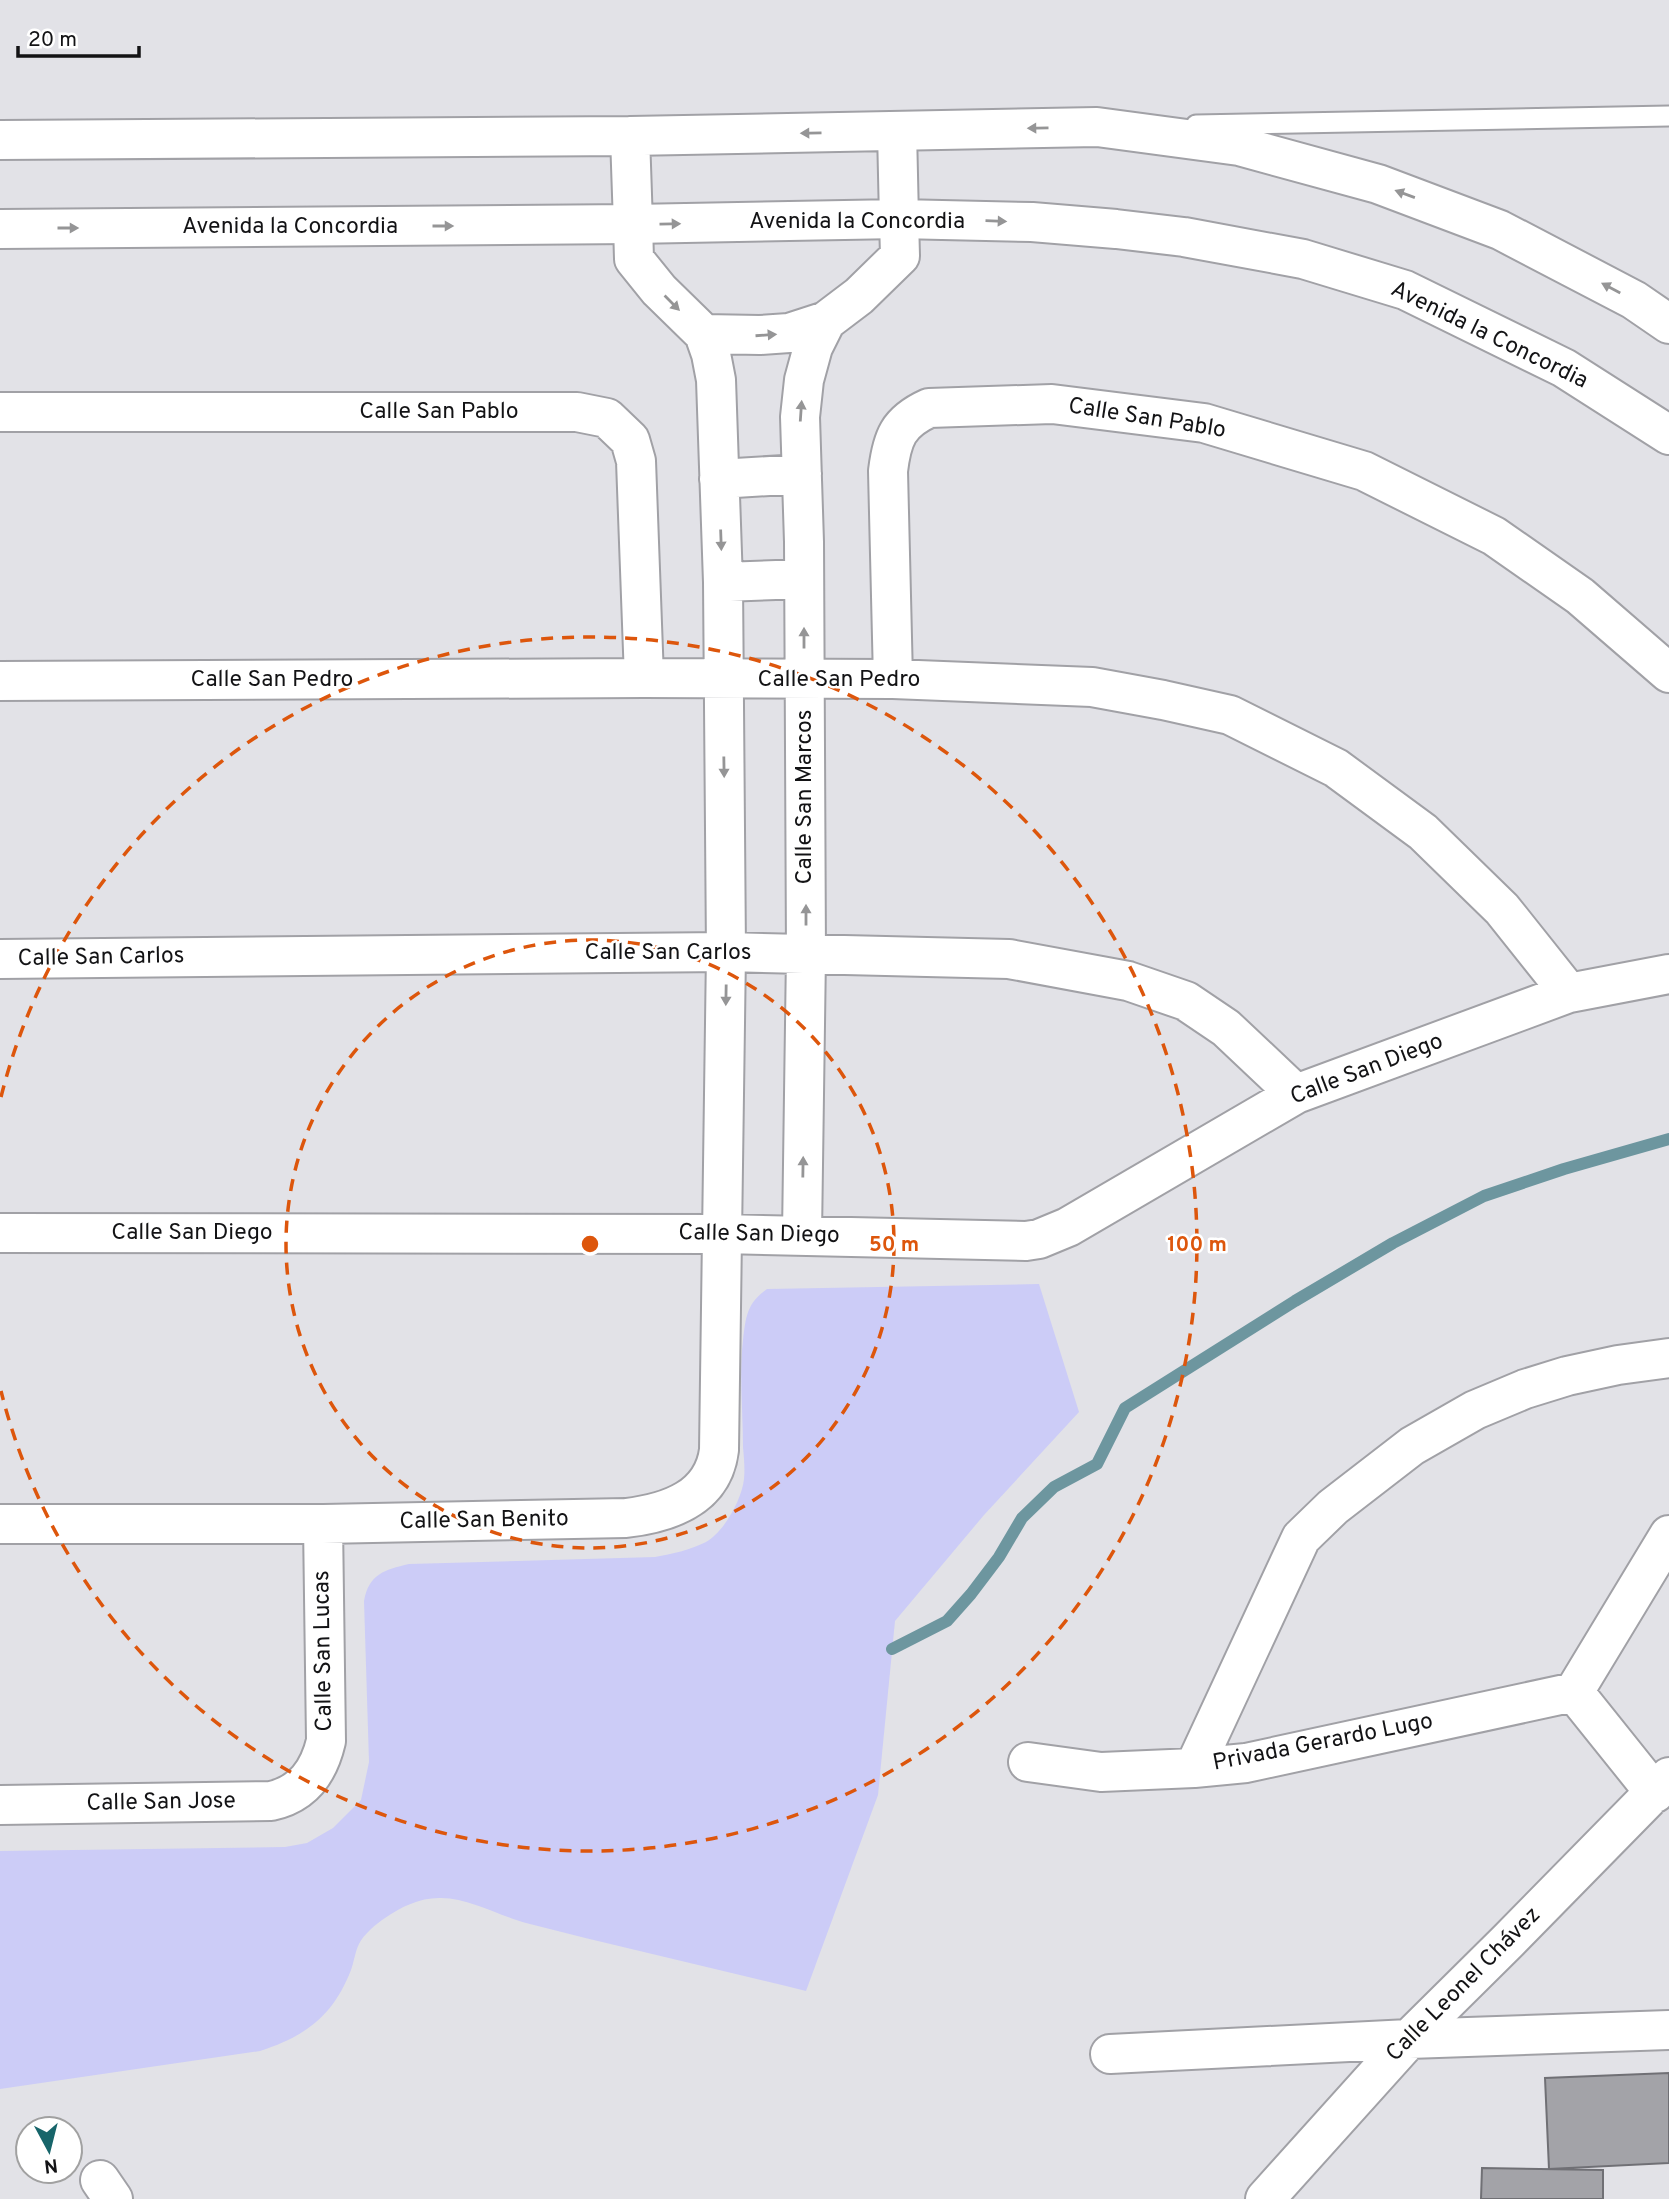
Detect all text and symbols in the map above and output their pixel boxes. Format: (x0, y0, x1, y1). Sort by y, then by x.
scale bar (18, 14, 138, 58)
text: 20 m (28, 27, 77, 54)
one-way arrow (1027, 122, 1049, 134)
one-way arrow (800, 127, 822, 138)
one-way arrow (1394, 189, 1415, 200)
street label: Avenida la Concordia (749, 208, 965, 237)
street label: Avenida la Concordia (182, 213, 398, 242)
one-way arrow (985, 215, 1007, 227)
one-way arrow (659, 218, 681, 229)
one-way arrow (432, 220, 454, 232)
one-way arrow (57, 222, 79, 234)
street label: Avenida la Concordia (1386, 276, 1592, 396)
one-way arrow (1601, 282, 1621, 294)
one-way arrow (664, 294, 680, 311)
one-way arrow (755, 329, 777, 340)
street label: Calle San Pablo (1066, 392, 1228, 446)
street label: Calle San Pablo (359, 398, 519, 427)
one-way arrow (796, 400, 807, 422)
one-way arrow (715, 529, 726, 551)
one-way arrow (798, 627, 810, 649)
street label: Calle San Pedro (191, 666, 353, 695)
street label: Calle San Pedro (758, 666, 920, 695)
street label: Calle San Marcos (791, 710, 820, 884)
one-way arrow (718, 756, 730, 778)
one-way arrow (800, 903, 811, 925)
street label: Calle San Carlos (585, 939, 751, 968)
street label: Calle San Carlos (17, 942, 185, 974)
one-way arrow (720, 984, 731, 1006)
street label: Calle San Diego (1286, 1028, 1448, 1112)
one-way arrow (797, 1155, 809, 1177)
street label: Calle San Diego (111, 1219, 273, 1248)
street label: Calle San Diego (678, 1219, 840, 1251)
centre of rings (578, 1232, 602, 1256)
text: 50 m (869, 1232, 919, 1259)
text: 100 m (1167, 1232, 1227, 1259)
street label: Calle San Benito (399, 1505, 569, 1537)
street label: Calle San Lucas (308, 1570, 340, 1732)
street label: Privada Gerardo Lugo (1211, 1707, 1435, 1779)
street label: Calle San Jose (86, 1787, 236, 1819)
street label: Calle Leonel Chávez (1381, 1902, 1547, 2068)
north arrow (14, 2115, 84, 2185)
text: N (43, 2152, 59, 2178)

